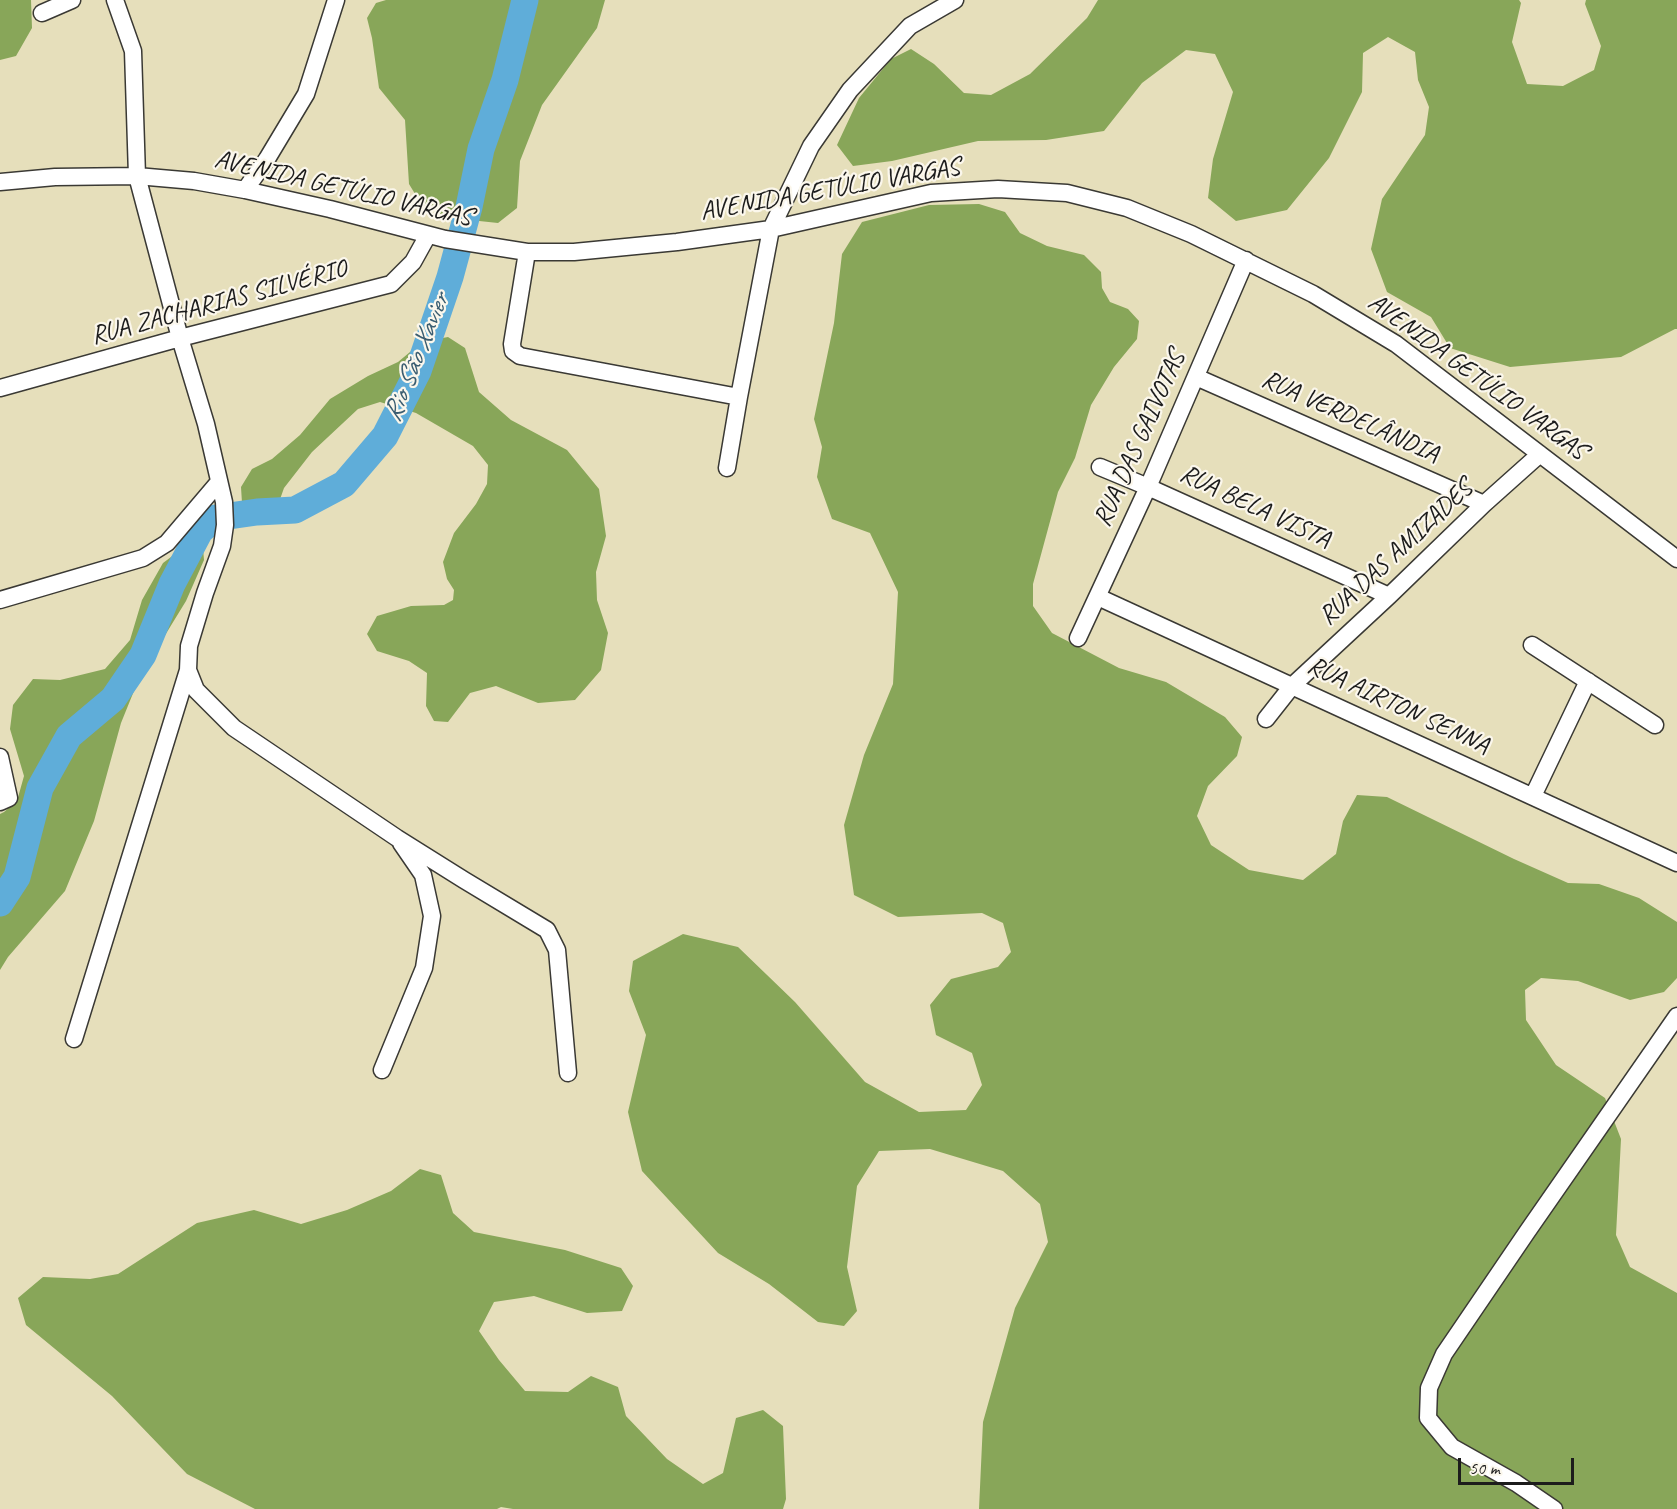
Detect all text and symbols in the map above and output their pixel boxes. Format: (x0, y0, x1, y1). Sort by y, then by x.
street label: AVENIDA GETÚLIO VARGAS (211, 144, 475, 234)
street label: AVENIDA GETÚLIO VARGAS (698, 152, 962, 228)
street label: RUA ZACHARIAS SILVÉRIO (88, 254, 350, 352)
street label: AVENIDA GETÚLIO VARGAS (1362, 287, 1592, 467)
water label: Rio São Xavier (377, 290, 457, 426)
street label: RUA DAS GAIVOTAS (1087, 346, 1193, 532)
street label: RUA VERDELÂNDIA (1257, 364, 1443, 470)
street label: RUA BELA VISTA (1175, 459, 1335, 555)
street label: RUA DAS AMIZADES (1313, 474, 1479, 632)
street label: RUA AIRTON SENNA (1302, 650, 1494, 762)
scale bar (1461, 1446, 1576, 1484)
text: 50 m (1469, 1457, 1500, 1479)

